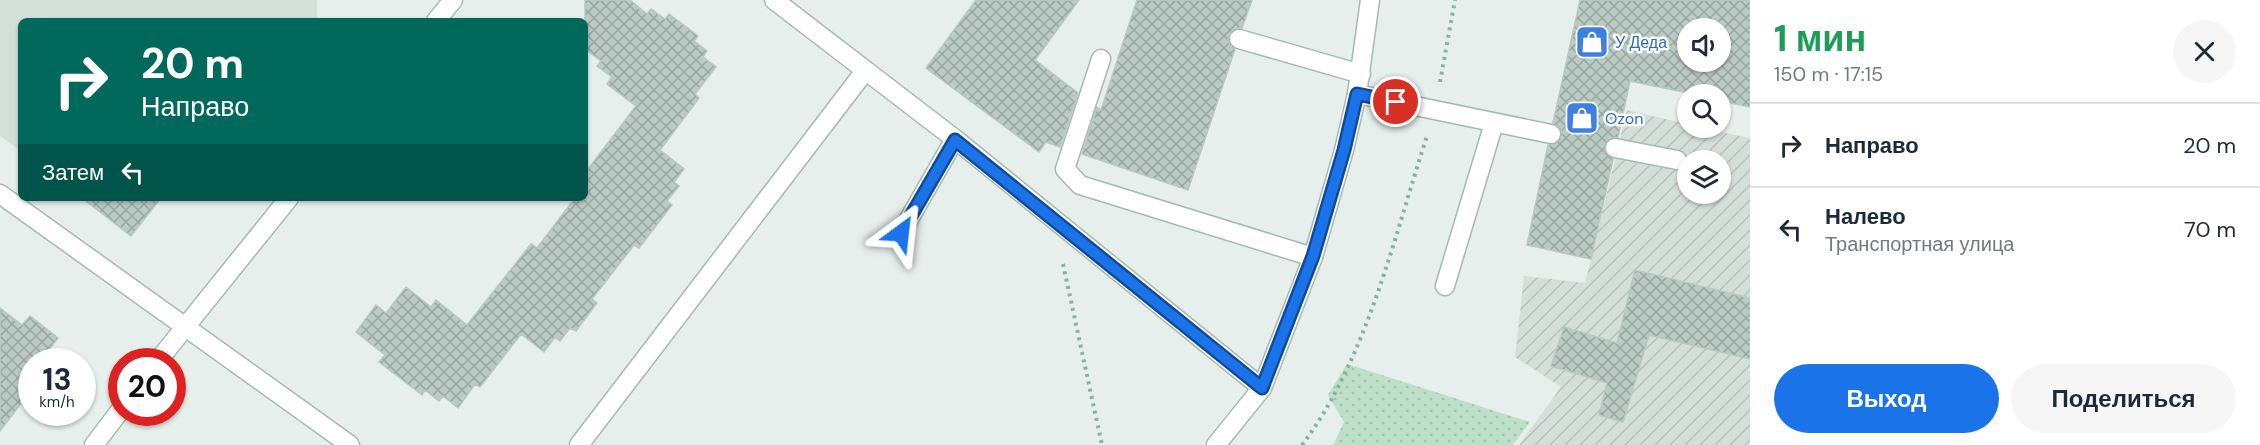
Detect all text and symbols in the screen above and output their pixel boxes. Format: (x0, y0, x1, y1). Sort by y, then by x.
text: 1 мин (1774, 15, 1866, 62)
map controls (1677, 18, 1731, 204)
button: sound (1677, 18, 1731, 72)
button: close (2173, 20, 2236, 83)
shop icon: У Деда (1574, 24, 1610, 60)
place label: У Деда (1615, 32, 1667, 53)
text: 20 m (141, 36, 244, 91)
icon: right (42, 42, 120, 120)
text: 150 m · 17:15 (1774, 61, 1883, 87)
pin (1370, 76, 1421, 127)
button: search (1677, 84, 1731, 138)
icon: arrive (1379, 85, 1412, 118)
text: Направо (141, 89, 249, 124)
shop icon: Ozon (1564, 100, 1600, 136)
place label: Ozon (1605, 108, 1643, 129)
icon: right (1774, 129, 1807, 162)
text: Направо (1825, 131, 1919, 160)
text: 20 m (2183, 131, 2236, 160)
button: layers (1677, 150, 1731, 204)
icon: left (116, 156, 149, 189)
text: Затем (42, 158, 104, 187)
position arrow (869, 201, 933, 265)
text: Налево (1825, 202, 1906, 231)
icon: left (1774, 213, 1807, 246)
text: 70 m (2184, 215, 2236, 244)
text: Транспортная улица (1825, 231, 2014, 257)
speed limit sign: 20 (108, 348, 186, 426)
text: 13 (42, 360, 72, 399)
button: Выход (1774, 364, 1999, 433)
button: Поделиться (2011, 364, 2236, 433)
text: km/h (39, 392, 75, 412)

